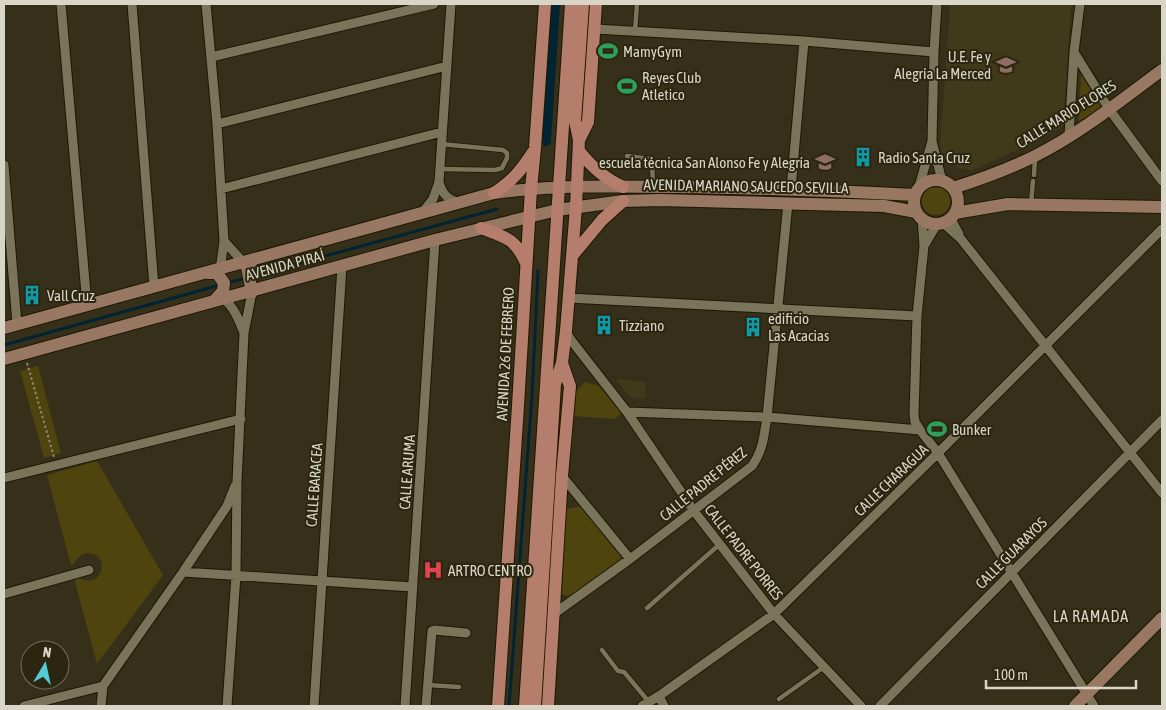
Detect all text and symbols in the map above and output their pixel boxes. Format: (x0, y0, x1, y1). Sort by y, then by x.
sports icon: MamyGym (597, 40, 619, 62)
place label: MamyGym (623, 43, 682, 60)
place label: U.E. Fe y Alegría La Merced (894, 48, 991, 82)
school or university icon: U.E. Fe y Alegría La Merced (995, 54, 1017, 76)
place label: Reyes Club Atletico (642, 69, 701, 103)
sports icon: Reyes Club Atletico (616, 75, 638, 97)
street label: CALLE MARIO FLORES (1013, 77, 1119, 151)
building icon: Radio Santa Cruz (852, 146, 874, 168)
place label: Radio Santa Cruz (878, 149, 970, 166)
school or university icon: escuela técnica San Alonso Fe y Alegría (814, 151, 836, 173)
place label: escuela técnica San Alonso Fe y Alegría (599, 154, 810, 171)
street label: AVENIDA MARIANO SAUCEDO SEVILLA (644, 176, 849, 196)
street label: AVENIDA PIRAÍ (244, 246, 327, 284)
building icon: Vall Cruz (21, 284, 43, 306)
place label: Vall Cruz (47, 287, 95, 304)
street label: AVENIDA 26 DE FEBRERO (493, 287, 517, 421)
place label: edificio Las Acacias (768, 310, 829, 344)
building icon: Tizziano (593, 314, 615, 336)
building icon: edificio Las Acacias (742, 316, 764, 338)
place label: Tizziano (619, 317, 664, 334)
sports icon: Bunker (926, 418, 948, 440)
place label: Bunker (952, 421, 992, 438)
street label: CALLE ARUMA (396, 433, 418, 510)
street label: CALLE CHARAGUA (851, 440, 932, 519)
street label: CALLE BARACEA (303, 442, 325, 527)
street label: CALLE PADRE PÉREZ (656, 444, 750, 524)
street label: CALLE PADRE PORRES (701, 501, 787, 603)
street label: CALLE GUARAYOS (972, 514, 1050, 592)
hospital icon: ARTRO CENTRO (422, 559, 444, 581)
place label: ARTRO CENTRO (448, 562, 533, 579)
district label: LA RAMADA (1053, 607, 1129, 625)
north arrow (20, 640, 70, 690)
text: N (42, 644, 52, 661)
scale bar (986, 658, 1136, 690)
text: 100 m (994, 666, 1028, 683)

